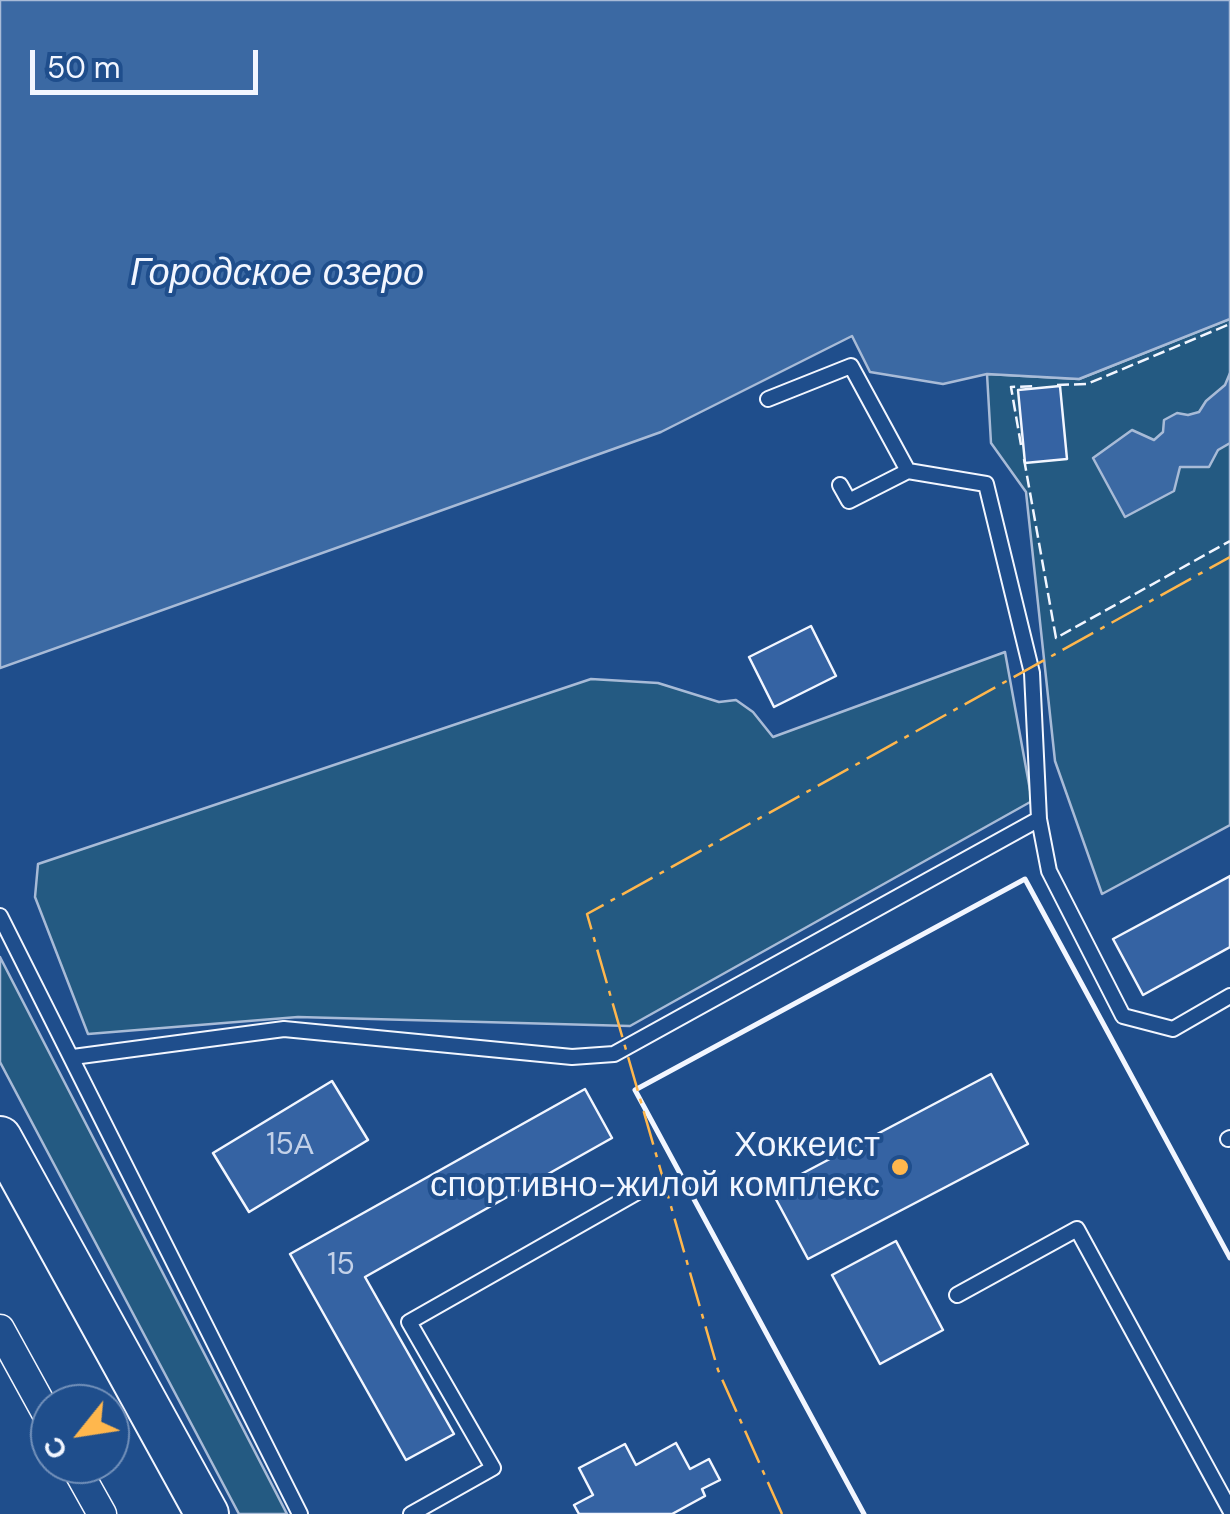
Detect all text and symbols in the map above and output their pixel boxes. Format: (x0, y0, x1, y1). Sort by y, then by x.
scale bar (35, 30, 262, 92)
text: 50 m (47, 48, 121, 87)
water label: Городское озеро (130, 252, 424, 298)
place label: Хоккеист спортивно-жилой комплекс (430, 1126, 880, 1208)
house number: 15А (266, 1128, 314, 1164)
marker: Хоккеист спортивно-жилой комплекс (889, 1156, 911, 1178)
house number: 15 (327, 1248, 355, 1284)
north arrow (30, 1384, 130, 1484)
text: С (34, 1430, 76, 1466)

